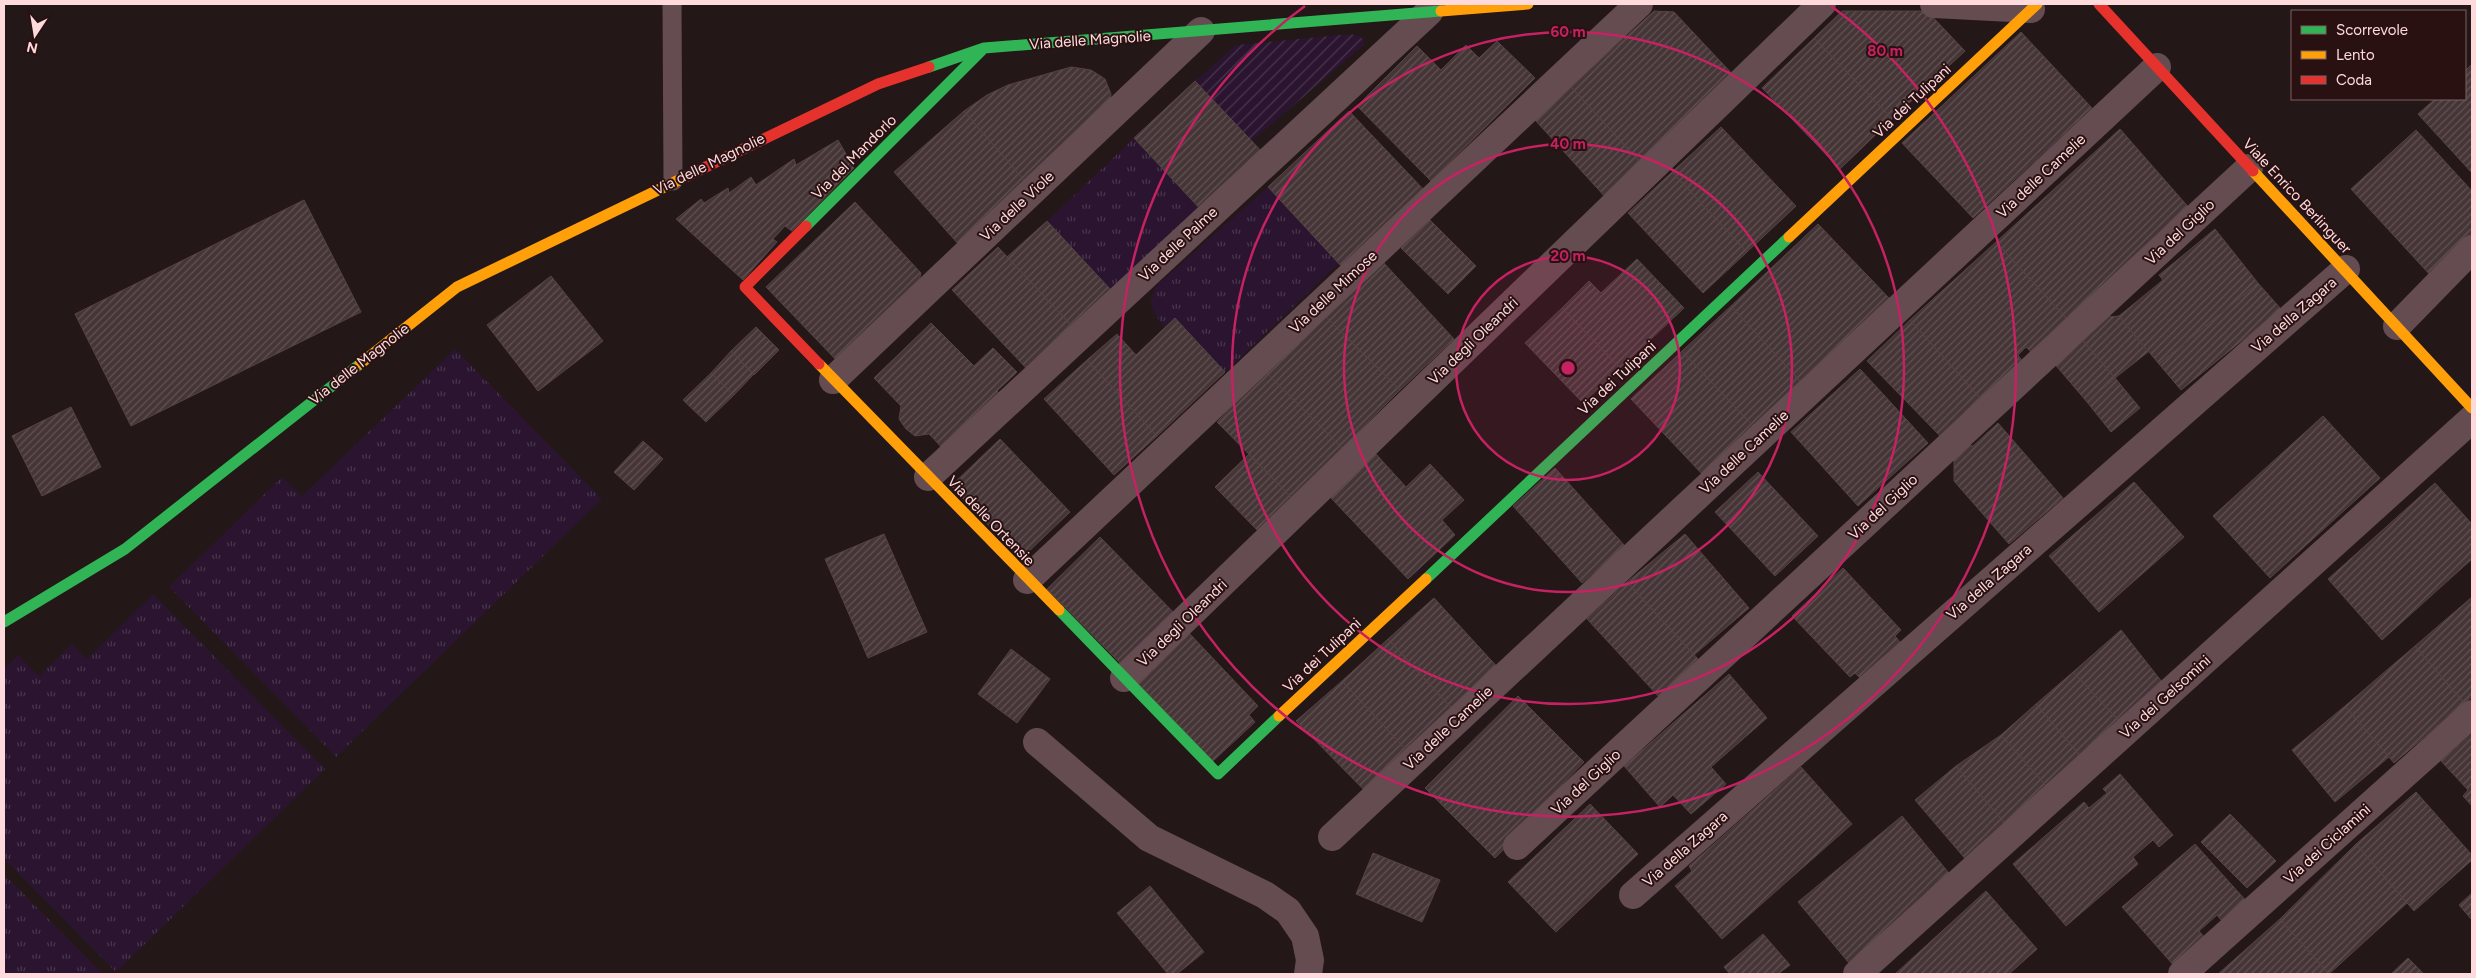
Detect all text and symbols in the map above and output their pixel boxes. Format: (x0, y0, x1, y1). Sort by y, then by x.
north arrow (10, 10, 60, 60)
legend (2291, 10, 2466, 100)
text: Scorrevole (2336, 21, 2408, 39)
text: 60 m (1550, 23, 1586, 41)
street label: Via delle Magnolie (1029, 27, 1151, 53)
text: N (25, 38, 39, 57)
text: 80 m (1867, 42, 1903, 60)
text: Lento (2336, 46, 2375, 64)
street label: Via dei Tulipani (1869, 60, 1955, 142)
text: Coda (2336, 71, 2372, 89)
street label: Via del Mandorlo (808, 111, 900, 203)
street label: Via delle Magnolie (650, 129, 768, 199)
street label: Via delle Camelie (1993, 130, 2089, 222)
text: 40 m (1550, 135, 1586, 153)
street label: Viale Enrico Berlinguer (2239, 135, 2355, 257)
street label: Via delle Viole (976, 167, 1058, 245)
street label: Via del Giglio (2142, 195, 2219, 269)
street label: Via delle Palme (1135, 203, 1221, 285)
street label: Via delle Mimose (1285, 247, 1381, 337)
text: 20 m (1550, 247, 1586, 265)
street label: Via della Zagara (2248, 273, 2340, 357)
street label: Via degli Oleandri (1424, 294, 1522, 388)
street label: Via delle Magnolie (305, 319, 413, 409)
street label: Via dei Tulipani (1574, 337, 1660, 419)
centre of rings (1559, 359, 1577, 377)
street label: Via delle Camelie (1696, 406, 1792, 498)
street label: Via del Giglio (1845, 470, 1922, 544)
street label: Via delle Ortensie (943, 472, 1039, 570)
street label: Via della Zagara (1943, 540, 2035, 624)
street label: Via degli Oleandri (1133, 576, 1231, 670)
street label: Via dei Tulipani (1279, 614, 1365, 696)
street label: Via dei Gelsomini (2116, 651, 2214, 743)
street label: Via delle Camelie (1400, 682, 1496, 774)
street label: Via del Giglio (1548, 745, 1625, 819)
street label: Via dei Ciclamini (2280, 800, 2374, 888)
street label: Via della Zagara (1639, 807, 1731, 891)

